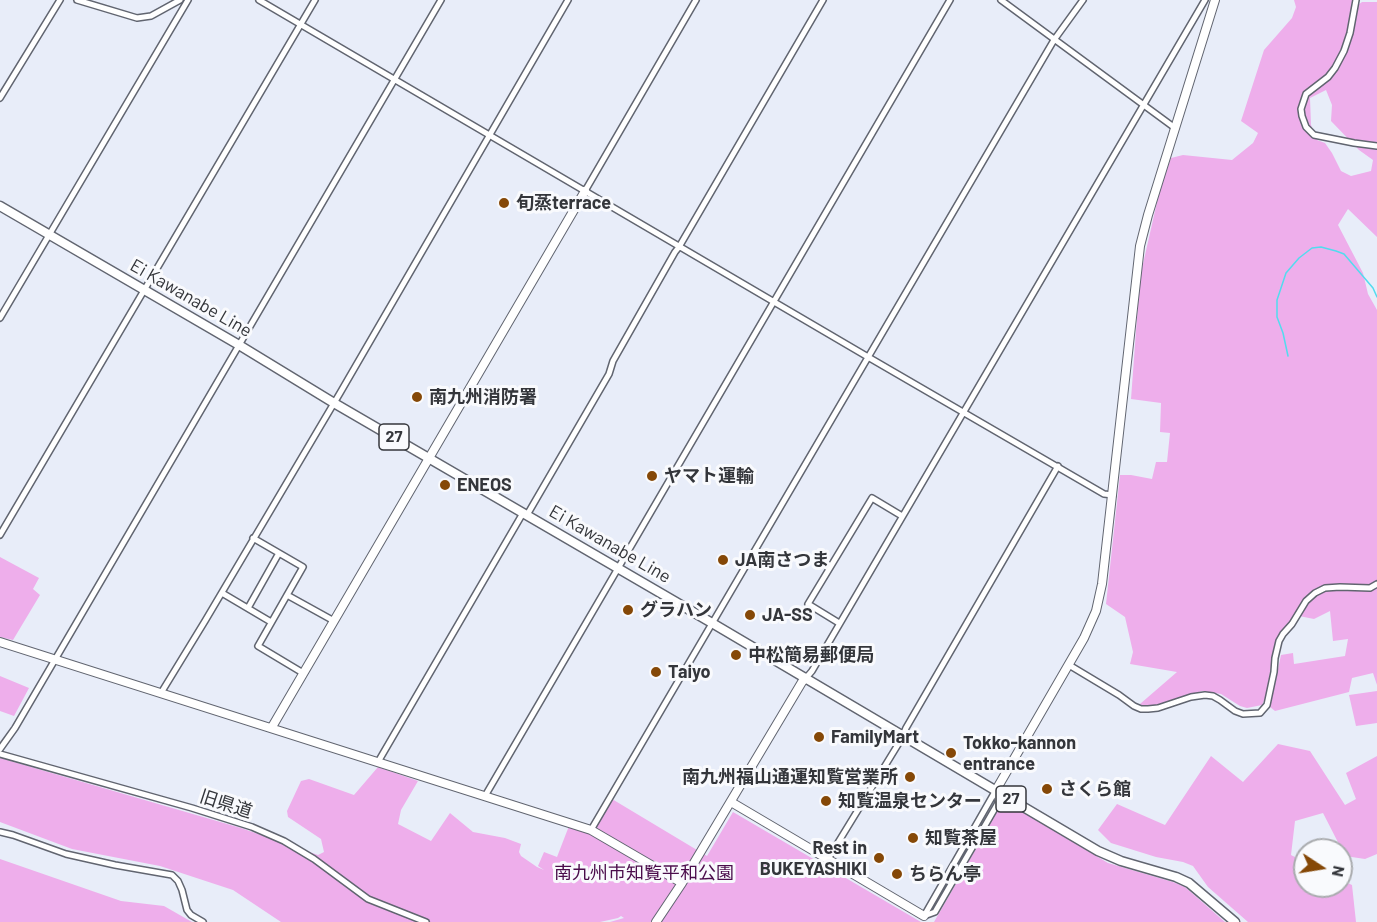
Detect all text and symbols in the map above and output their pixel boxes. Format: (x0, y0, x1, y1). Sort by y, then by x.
place label: 旬蒸terrace (516, 192, 611, 214)
marker: 旬蒸terrace (497, 196, 511, 210)
street label: Ei Kawanabe Line (126, 254, 256, 342)
place label: 南九州消防署 (429, 386, 537, 408)
marker: 南九州消防署 (410, 390, 424, 404)
road number: 27 (379, 424, 409, 450)
place label: ヤマト運輸 (664, 465, 754, 487)
marker: ヤマト運輸 (645, 469, 659, 483)
place label: ENEOS (457, 474, 512, 496)
marker: ENEOS (438, 478, 452, 492)
street label: Ei Kawanabe Line (545, 500, 675, 588)
place label: JA南さつま (735, 549, 829, 571)
marker: JA南さつま (716, 553, 730, 567)
place label: グラハン (640, 599, 712, 621)
marker: グラハン (621, 603, 635, 617)
place label: JA-SS (762, 604, 813, 626)
marker: JA-SS (743, 608, 757, 622)
place label: 中松簡易郵便局 (748, 644, 874, 666)
marker: 中松簡易郵便局 (729, 648, 743, 662)
place label: Taiyo (668, 661, 710, 683)
marker: Taiyo (649, 665, 663, 679)
place label: FamilyMart (831, 726, 919, 748)
marker: FamilyMart (812, 730, 826, 744)
place label: Tokko-kannon entrance (963, 732, 1076, 774)
marker: Tokko-kannon entrance (944, 746, 958, 760)
place label: 南九州福山通運知覧営業所 (682, 766, 898, 788)
marker: 南九州福山通運知覧営業所 (903, 770, 917, 784)
place label: さくら館 (1059, 778, 1131, 800)
marker: さくら館 (1040, 782, 1054, 796)
street label: 旧県道 (197, 785, 255, 823)
road number: 27 (996, 786, 1026, 812)
place label: 知覧温泉センター (838, 790, 982, 812)
marker: 知覧温泉センター (819, 794, 833, 808)
place label: 知覧茶屋 (925, 827, 997, 849)
marker: 知覧茶屋 (906, 831, 920, 845)
place label: Rest in BUKEYASHIKI (760, 837, 867, 880)
north arrow (1293, 838, 1353, 898)
marker: Rest in BUKEYASHIKI (872, 851, 886, 865)
park label: 南九州市知覧平和公園 (554, 862, 734, 884)
place label: ちらん亭 (909, 863, 981, 885)
text: N (1329, 864, 1350, 879)
marker: ちらん亭 (890, 867, 904, 881)

